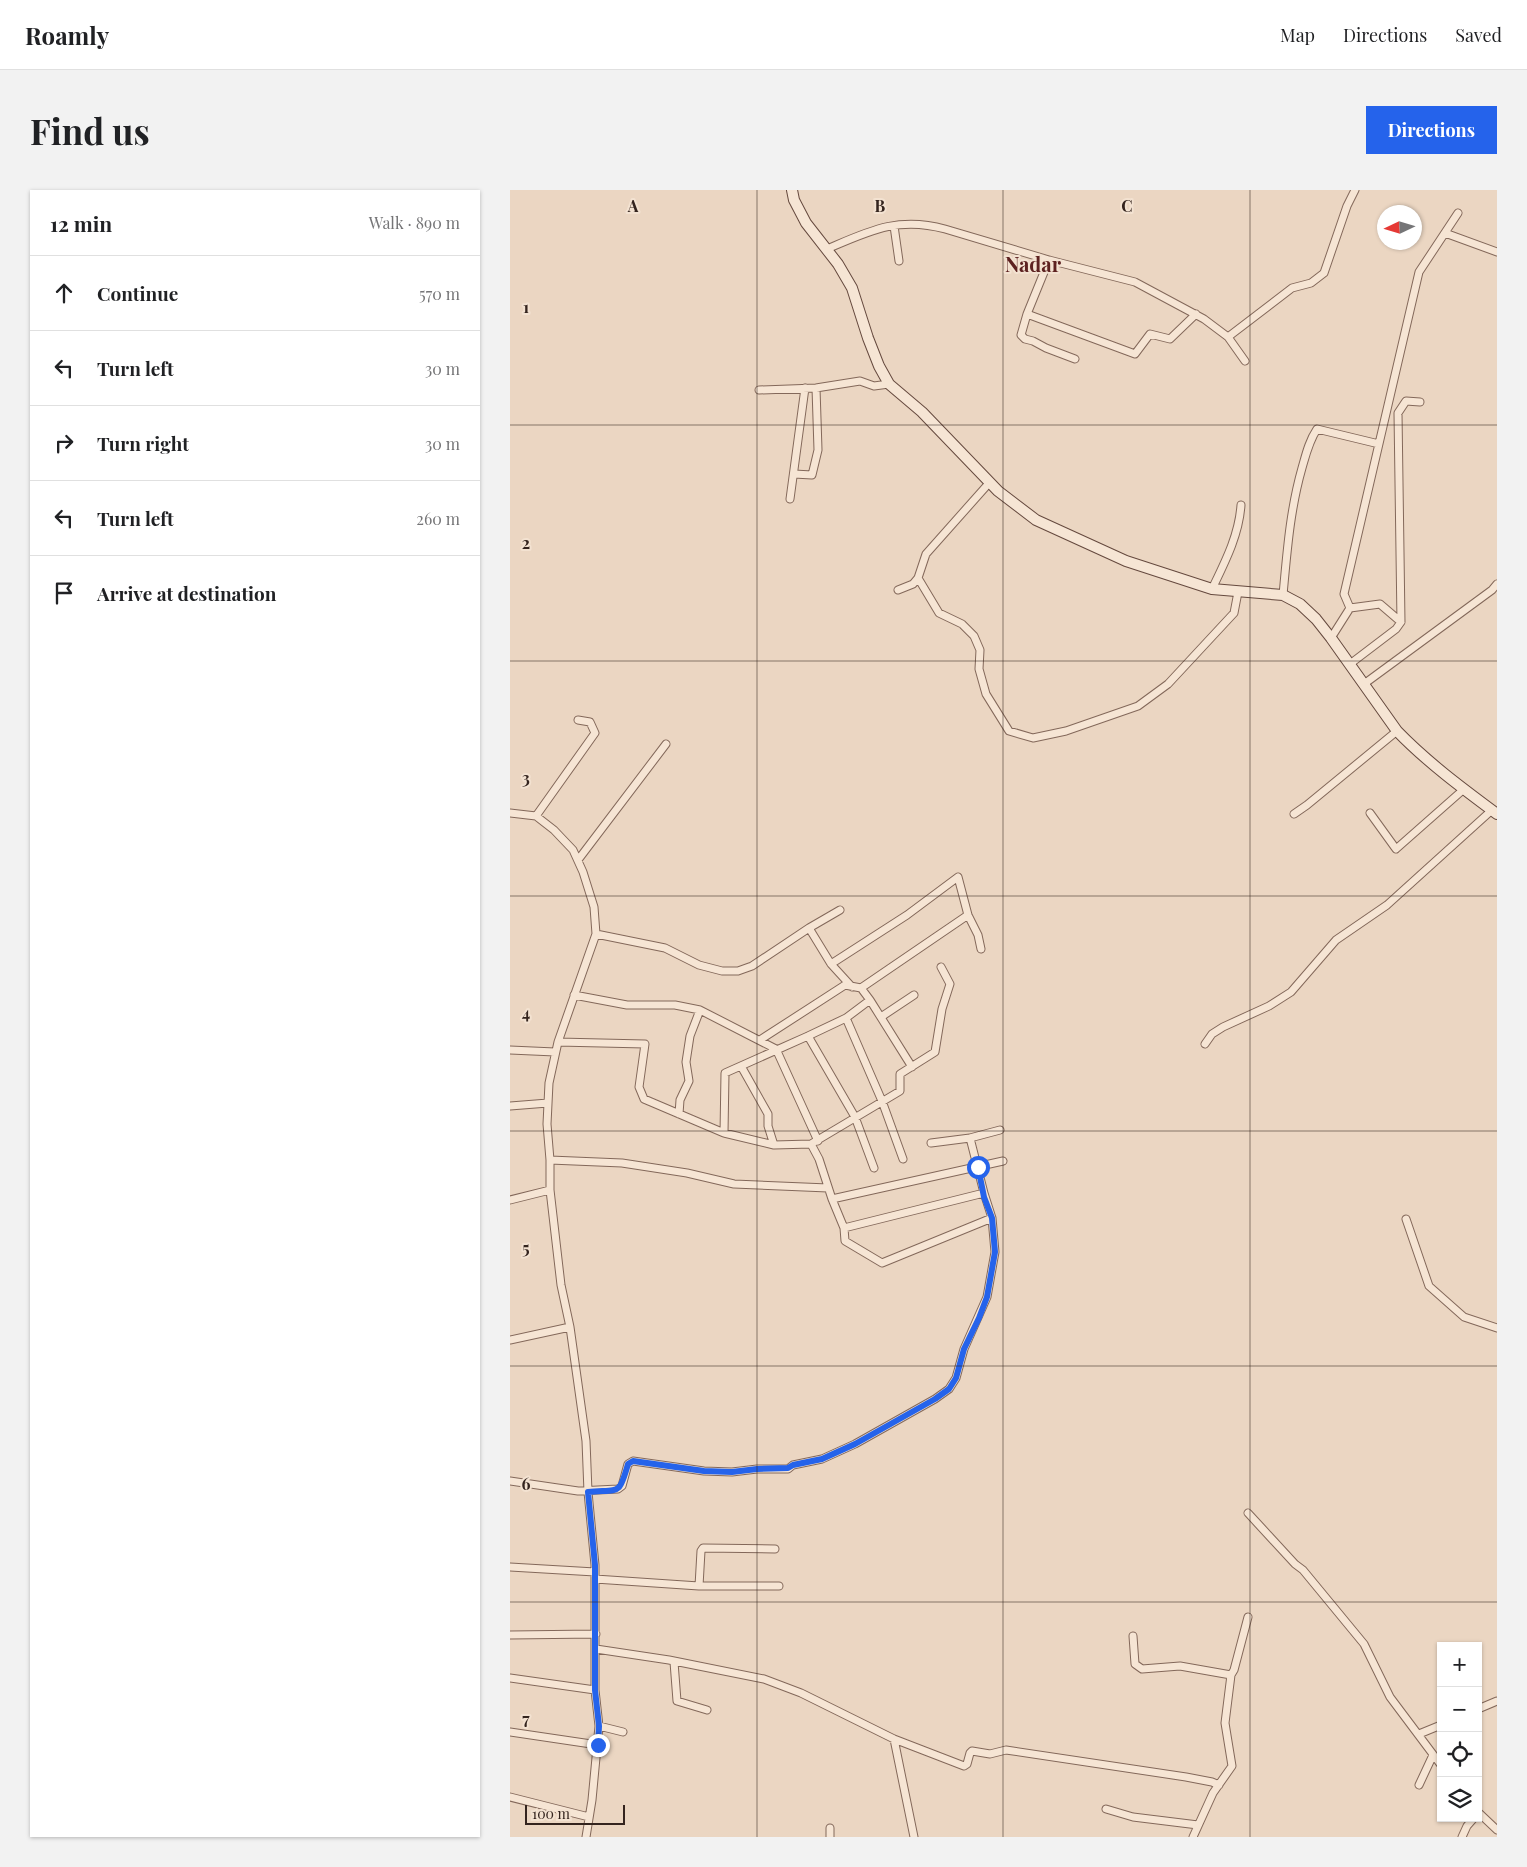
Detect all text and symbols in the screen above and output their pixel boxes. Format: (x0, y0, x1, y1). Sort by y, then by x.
text: Roamly (25, 19, 109, 51)
text: Map (1280, 23, 1315, 47)
text: Directions (1343, 23, 1427, 47)
text: Saved (1455, 23, 1502, 47)
button: Directions (1366, 106, 1497, 154)
text: Find us (30, 107, 150, 154)
text: A (627, 195, 639, 216)
text: B (875, 195, 886, 216)
text: C (1121, 195, 1133, 216)
north arrow (1377, 205, 1422, 250)
text: 12 min (50, 209, 112, 237)
text: Walk · 890 m (369, 212, 460, 233)
district label: Nadar (1005, 250, 1062, 277)
icon: ahead (50, 279, 78, 307)
text: Continue (97, 280, 178, 306)
text: 570 m (419, 283, 460, 304)
text: 1 (523, 296, 529, 317)
icon: left (50, 354, 78, 382)
text: Turn left (97, 355, 174, 381)
text: 30 m (425, 358, 460, 379)
icon: right (50, 429, 78, 457)
text: Turn right (97, 430, 189, 456)
text: 30 m (425, 433, 460, 454)
icon: left (50, 504, 78, 532)
text: Turn left (97, 505, 174, 531)
text: 260 m (416, 508, 460, 529)
text: 2 (522, 532, 530, 553)
icon: arrive (50, 579, 78, 607)
text: Arrive at destination (97, 580, 277, 606)
text: 3 (522, 767, 530, 788)
text: 4 (522, 1002, 530, 1023)
route start (967, 1156, 990, 1179)
text: 5 (522, 1237, 530, 1258)
text: 6 (522, 1473, 531, 1494)
map controls (1437, 1642, 1482, 1822)
button: + (1437, 1642, 1482, 1687)
button: − (1437, 1687, 1482, 1732)
text: 7 (522, 1708, 530, 1729)
button: locate (1437, 1732, 1482, 1777)
route end (587, 1734, 610, 1757)
button: layers (1437, 1777, 1482, 1822)
scale bar (525, 1802, 625, 1825)
text: 100 m (532, 1804, 570, 1823)

